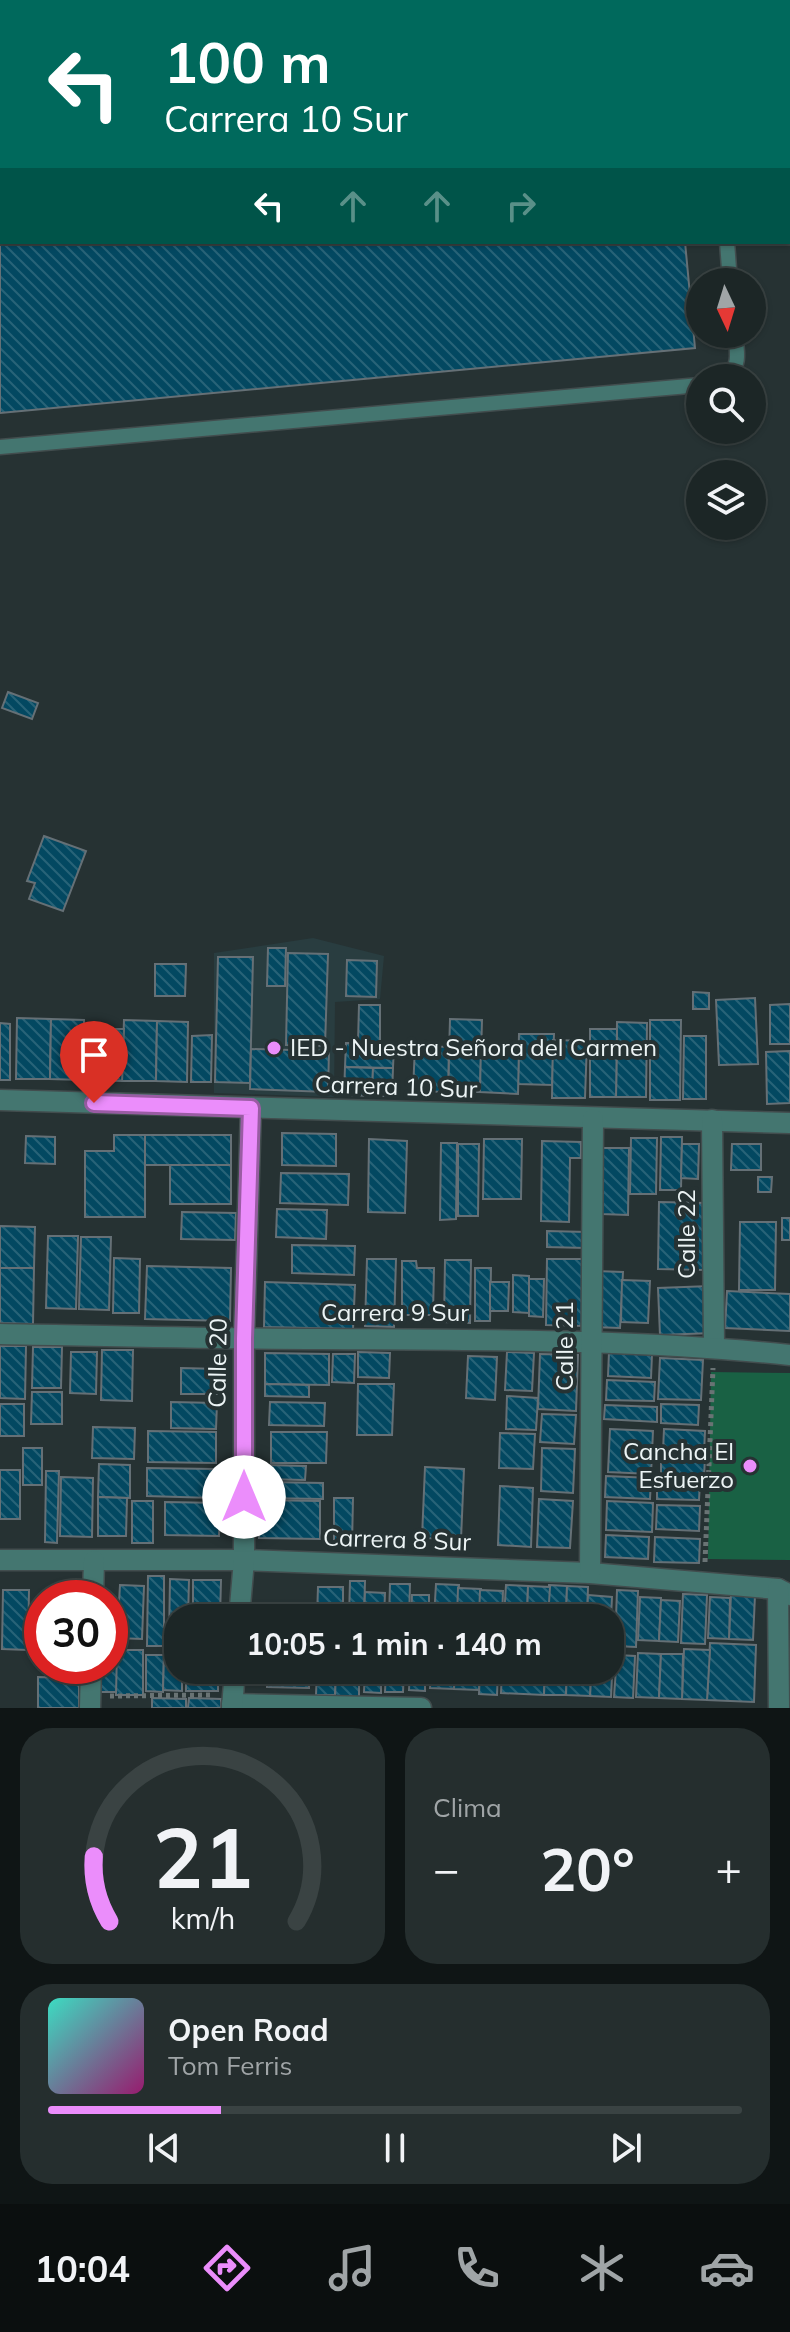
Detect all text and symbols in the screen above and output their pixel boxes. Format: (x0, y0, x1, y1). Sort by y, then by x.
text: 100 m (164, 27, 331, 97)
icon: left (32, 32, 136, 136)
text: Carrera 10 Sur (164, 96, 408, 141)
icon: left (247, 184, 291, 228)
icon: ahead (331, 184, 375, 228)
icon: ahead (415, 184, 459, 228)
icon: right (499, 184, 543, 228)
north arrow (686, 268, 766, 348)
map controls (686, 268, 766, 540)
button: search (686, 364, 766, 444)
button: layers (686, 460, 766, 540)
pin (60, 1021, 128, 1103)
place label: IED - Nuestra Señora del Carmen (290, 1032, 657, 1062)
icon: arrive (72, 1033, 116, 1077)
marker: IED - Nuestra Señora del Carmen (265, 1039, 283, 1057)
street label: Carrera 10 Sur (314, 1068, 478, 1104)
street label: Calle 22 (671, 1189, 701, 1279)
street label: Carrera 9 Sur (321, 1297, 469, 1327)
street label: Calle 21 (549, 1301, 579, 1391)
street label: Calle 20 (201, 1318, 233, 1408)
place label: Cancha El Esfuerzo (623, 1436, 734, 1494)
position arrow (202, 1455, 286, 1539)
marker: Cancha El Esfuerzo (741, 1457, 759, 1475)
street label: Carrera 8 Sur (322, 1521, 472, 1557)
speed limit sign: 30 (24, 1580, 128, 1684)
text: 10:05 · 1 min · 140 m (246, 1625, 542, 1663)
text: Clima (433, 1791, 502, 1824)
text: 21 (153, 1804, 252, 1909)
text: 20° (540, 1831, 635, 1906)
text: − (433, 1841, 459, 1896)
text: + (716, 1841, 742, 1896)
text: km/h (170, 1900, 235, 1936)
text: Open Road (168, 2011, 329, 2049)
text: Tom Ferris (168, 2049, 292, 2082)
icon: previous (142, 2126, 186, 2170)
icon: pause (373, 2126, 417, 2170)
icon: next (604, 2126, 648, 2170)
icon: directions (199, 2240, 255, 2296)
icon: music (324, 2240, 380, 2296)
icon: phone (449, 2240, 505, 2296)
icon: climate (574, 2240, 630, 2296)
icon: car (699, 2240, 755, 2296)
text: 10:04 (35, 2246, 130, 2291)

